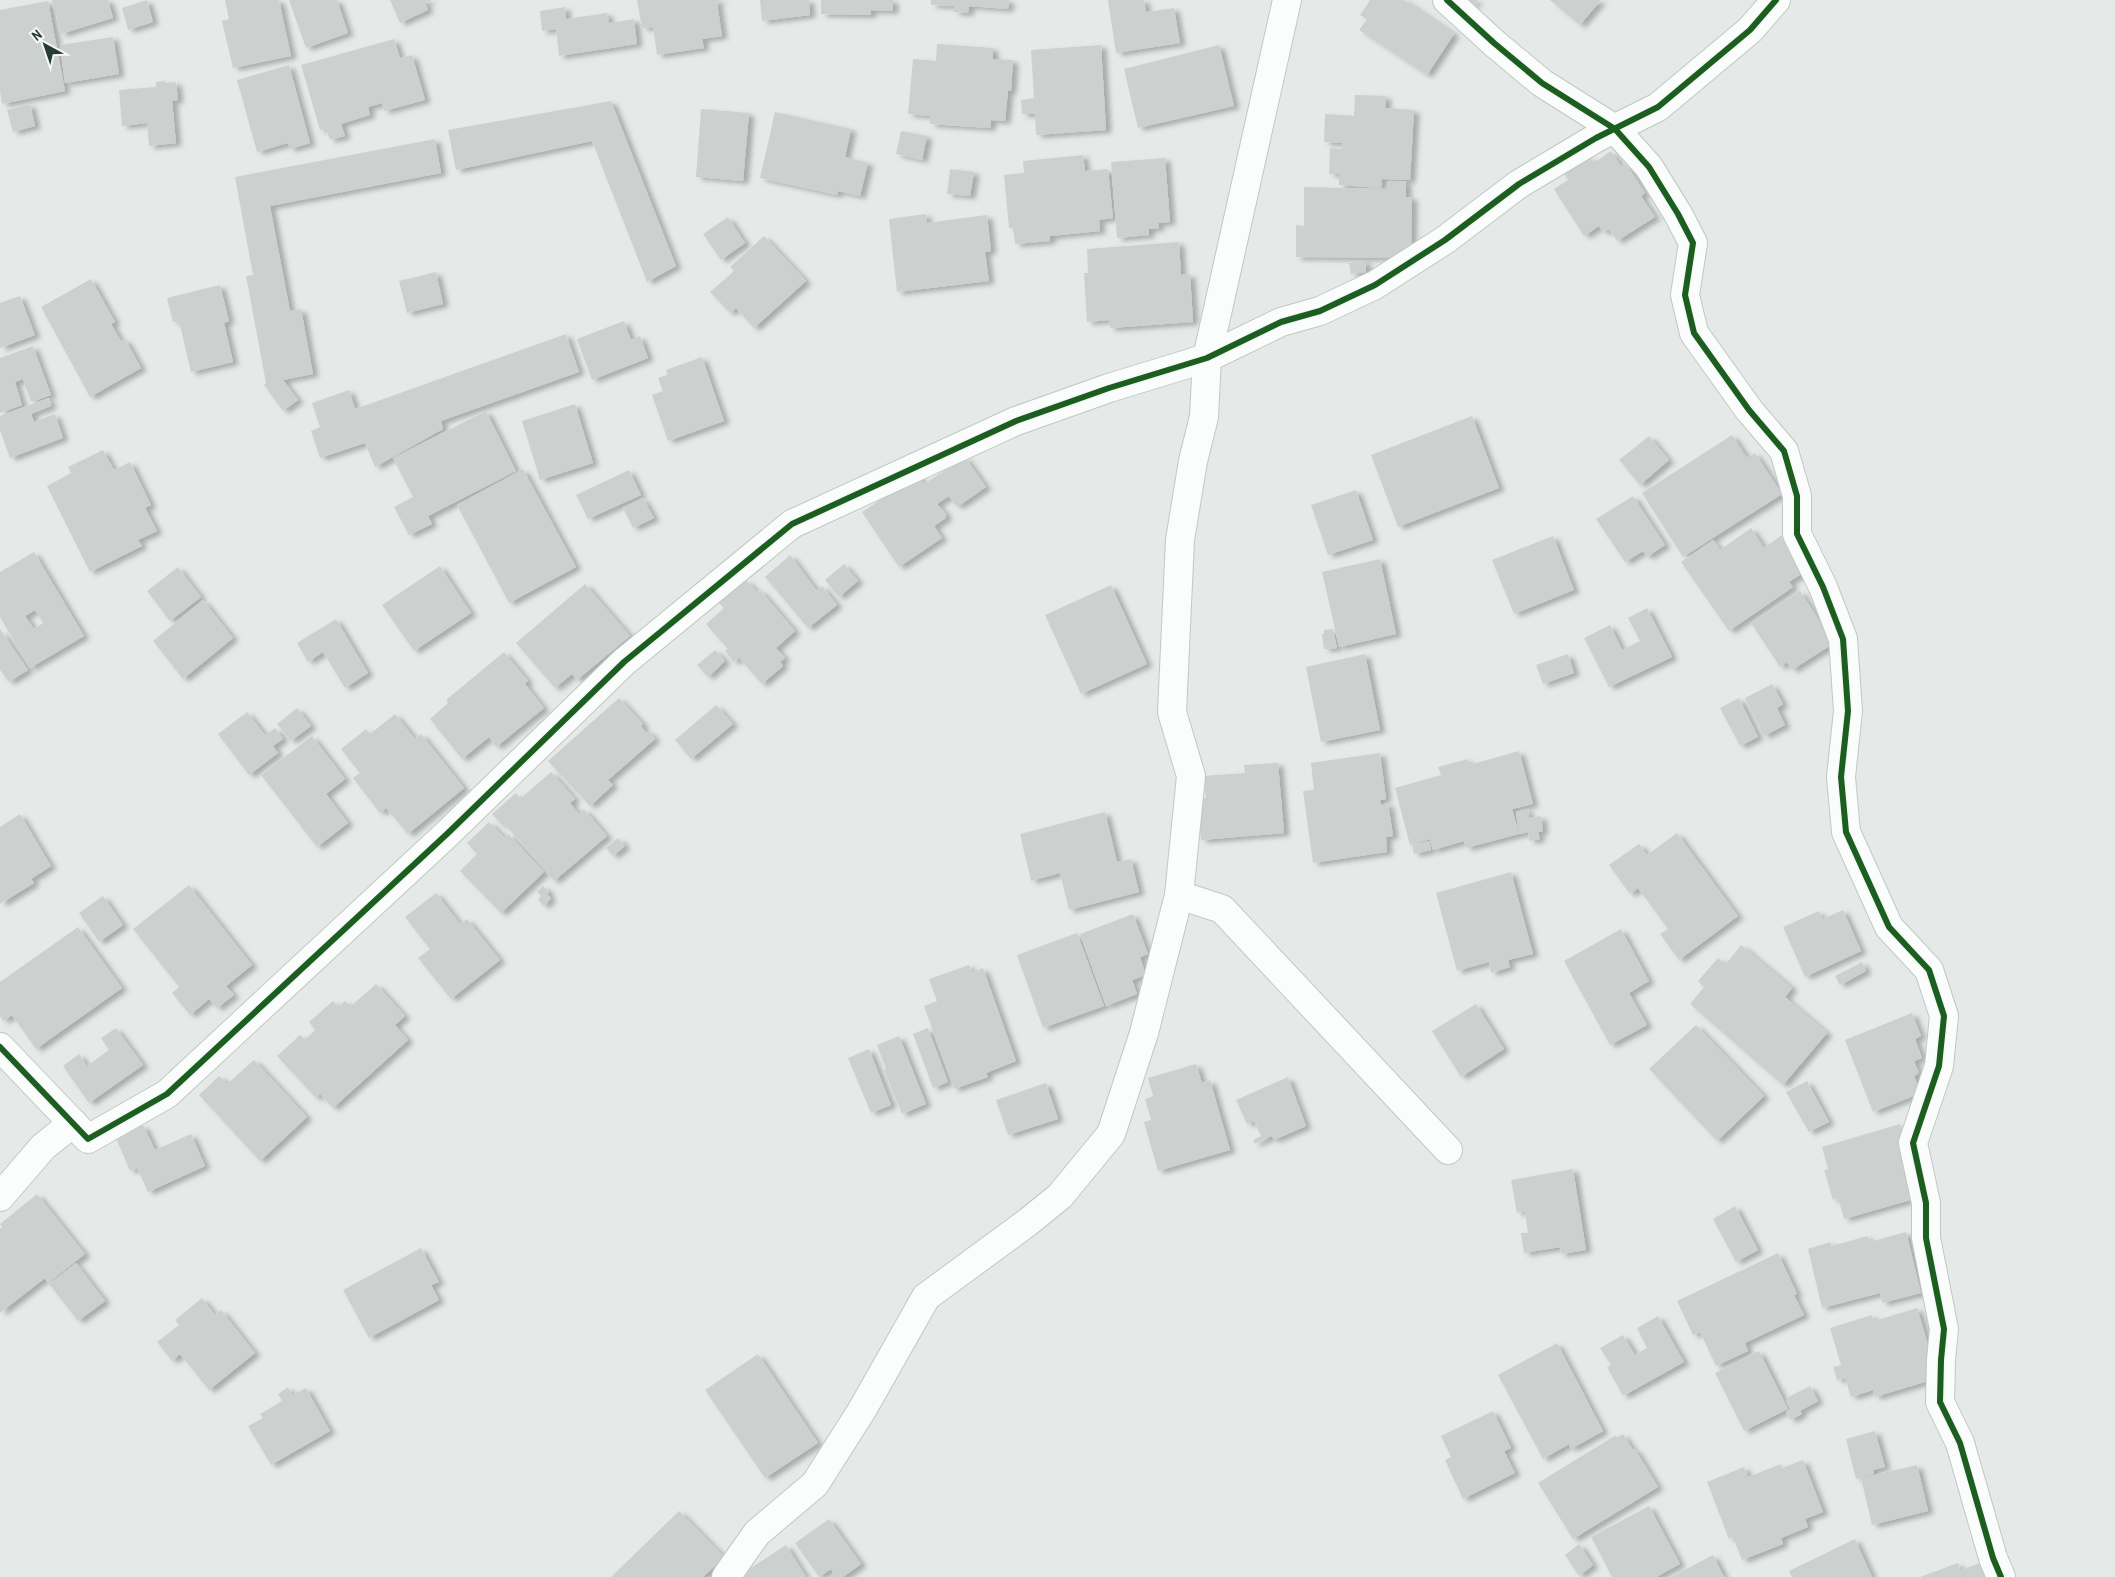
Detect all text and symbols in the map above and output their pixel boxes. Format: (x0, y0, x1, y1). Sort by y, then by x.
north arrow (20, 20, 70, 70)
text: N (28, 25, 46, 45)

